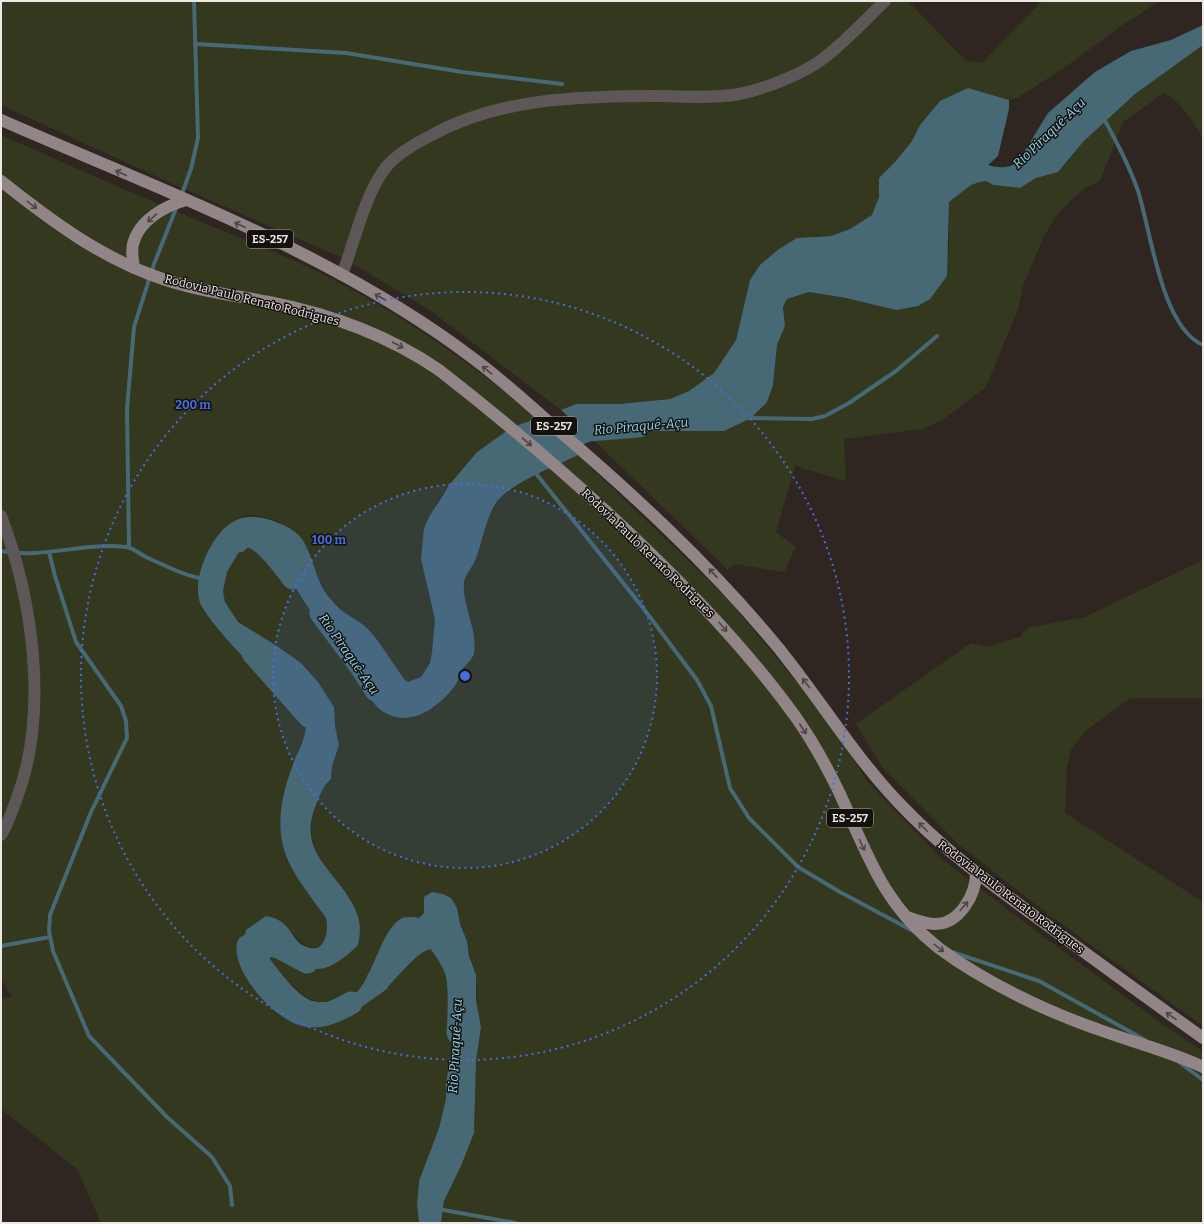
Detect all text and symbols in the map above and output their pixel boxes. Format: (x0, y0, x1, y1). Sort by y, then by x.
water label: Rio Piraquê-Açu (1010, 95, 1088, 171)
one-way arrow (115, 168, 127, 176)
one-way arrow (26, 201, 37, 209)
one-way arrow (147, 213, 157, 222)
one-way arrow (234, 221, 246, 228)
road number: ES-257 (247, 230, 293, 248)
street label: Rodovia Paulo Renato Rodrigues (163, 272, 341, 329)
one-way arrow (374, 292, 386, 300)
one-way arrow (391, 341, 403, 349)
one-way arrow (482, 366, 493, 375)
text: 200 m (175, 398, 211, 412)
water label: Rio Piraquê-Açu (593, 414, 689, 438)
road number: ES-257 (531, 417, 577, 435)
one-way arrow (522, 438, 533, 447)
street label: Rodovia Paulo Renato Rodrigues (579, 486, 718, 620)
text: 100 m (312, 533, 347, 547)
one-way arrow (708, 568, 717, 578)
water label: Rio Piraquê-Açu (316, 611, 382, 697)
one-way arrow (718, 622, 727, 633)
centre of rings (458, 669, 472, 683)
one-way arrow (802, 677, 811, 688)
one-way arrow (799, 724, 808, 735)
road number: ES-257 (827, 809, 873, 827)
one-way arrow (918, 822, 928, 832)
street label: Rodovia Paulo Renato Rodrigues (935, 837, 1087, 957)
one-way arrow (859, 839, 866, 851)
one-way arrow (960, 901, 969, 911)
one-way arrow (934, 943, 945, 952)
water label: Rio Piraquê-Açu (445, 998, 465, 1094)
one-way arrow (1166, 1012, 1177, 1020)

